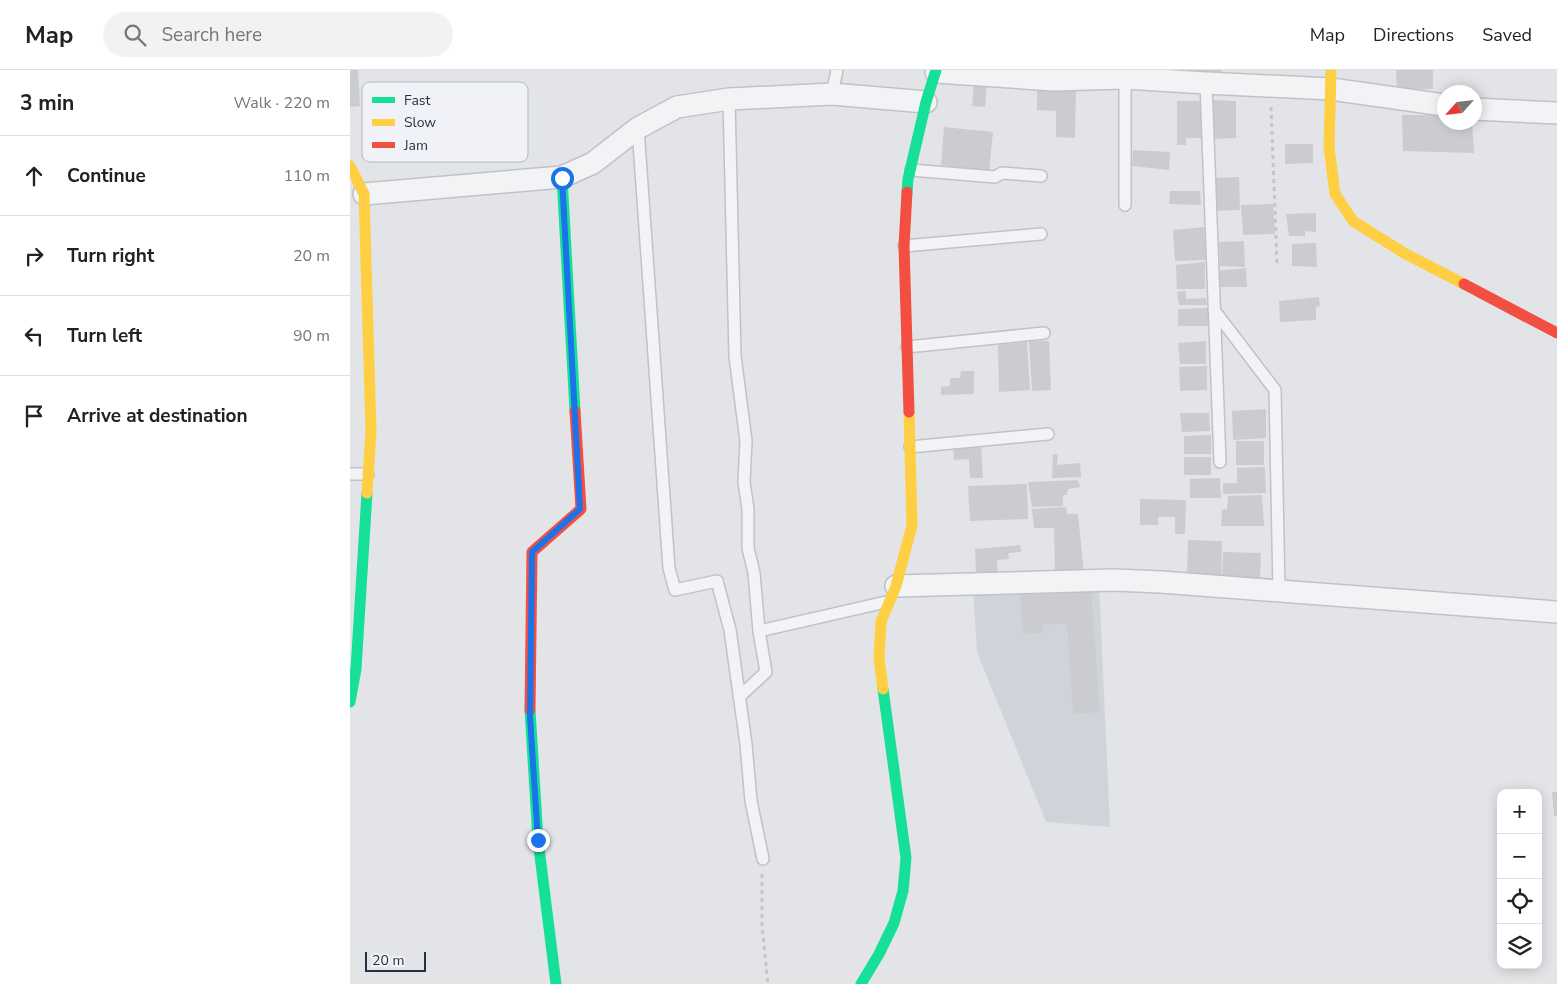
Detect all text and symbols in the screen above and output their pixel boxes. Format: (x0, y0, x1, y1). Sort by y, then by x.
search box (103, 12, 453, 57)
text: Map (25, 19, 73, 51)
icon: search (121, 21, 149, 49)
text: Search here (161, 22, 262, 48)
text: Map (1310, 23, 1345, 47)
text: Directions (1373, 23, 1454, 47)
text: Saved (1482, 23, 1532, 47)
legend (362, 82, 528, 162)
north arrow (1437, 85, 1482, 130)
text: 3 min (20, 89, 74, 117)
text: Fast (404, 91, 430, 110)
text: Walk · 220 m (234, 92, 330, 114)
text: Slow (404, 113, 436, 132)
text: Jam (403, 136, 428, 155)
icon: ahead (20, 162, 48, 190)
text: Continue (67, 163, 146, 189)
text: 110 m (283, 165, 330, 187)
route start (551, 167, 574, 190)
icon: right (20, 242, 48, 270)
text: Turn right (67, 243, 154, 269)
text: 20 m (293, 245, 330, 267)
icon: left (20, 322, 48, 350)
text: Turn left (67, 323, 142, 349)
text: 90 m (293, 325, 330, 347)
icon: arrive (20, 402, 48, 430)
text: Arrive at destination (67, 403, 248, 429)
map controls (1497, 789, 1542, 969)
button: + (1497, 789, 1542, 834)
route end (527, 829, 550, 852)
button: − (1497, 834, 1542, 879)
button: locate (1497, 879, 1542, 924)
button: layers (1497, 924, 1542, 969)
scale bar (365, 949, 426, 972)
text: 20 m (372, 951, 404, 970)

